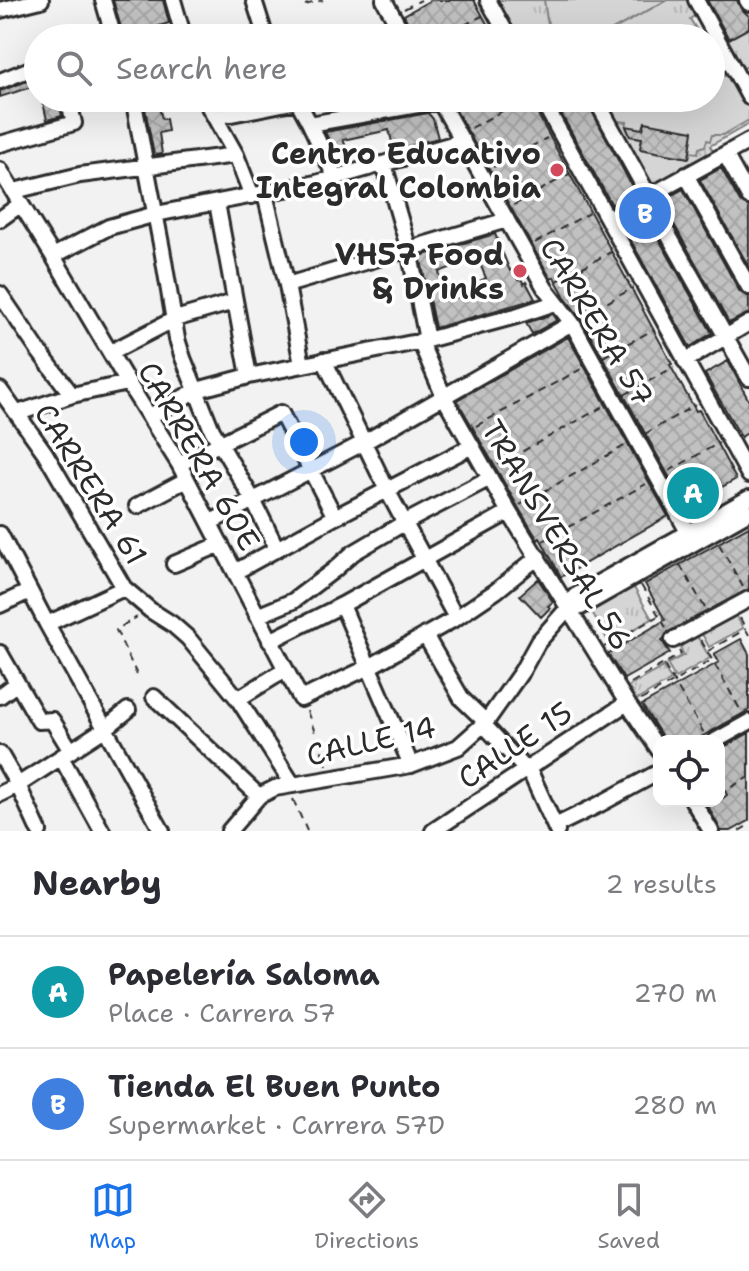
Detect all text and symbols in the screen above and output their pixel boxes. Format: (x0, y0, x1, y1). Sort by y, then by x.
search box (24, 24, 725, 112)
icon: search (52, 46, 96, 90)
text: Search here (116, 48, 287, 89)
place label: Centro Educativo Integral Colombia (256, 133, 541, 208)
marker: Centro Educativo Integral Colombia (548, 161, 566, 179)
pin: B (619, 183, 671, 243)
street label: CARRERA 57 (531, 230, 663, 414)
place label: VH57 Food & Drinks (335, 234, 504, 309)
marker: VH57 Food & Drinks (511, 262, 529, 280)
street label: CARRERA 60E (128, 354, 270, 558)
street label: CARRERA 61 (25, 395, 157, 573)
street label: TRANSVERSAL 56 (472, 412, 642, 658)
your location (284, 422, 324, 462)
pin: A (667, 463, 719, 523)
street label: CALLE 15 (450, 692, 580, 798)
street label: CALLE 14 (302, 706, 440, 776)
map controls (653, 735, 725, 807)
button: locate (653, 735, 725, 807)
text: Nearby (32, 860, 162, 906)
text: 2 results (605, 866, 717, 901)
text: Papelería Saloma (108, 954, 380, 995)
text: A (48, 975, 68, 1010)
text: 270 m (634, 975, 717, 1010)
text: Place · Carrera 57 (108, 995, 336, 1030)
text: Tienda El Buen Punto (108, 1066, 441, 1107)
text: B (50, 1087, 66, 1122)
text: 280 m (632, 1087, 717, 1122)
text: Supermarket · Carrera 57D (108, 1107, 445, 1142)
tab: Map (89, 1178, 136, 1255)
tab: Directions (314, 1178, 419, 1255)
tab: Saved (597, 1178, 660, 1255)

